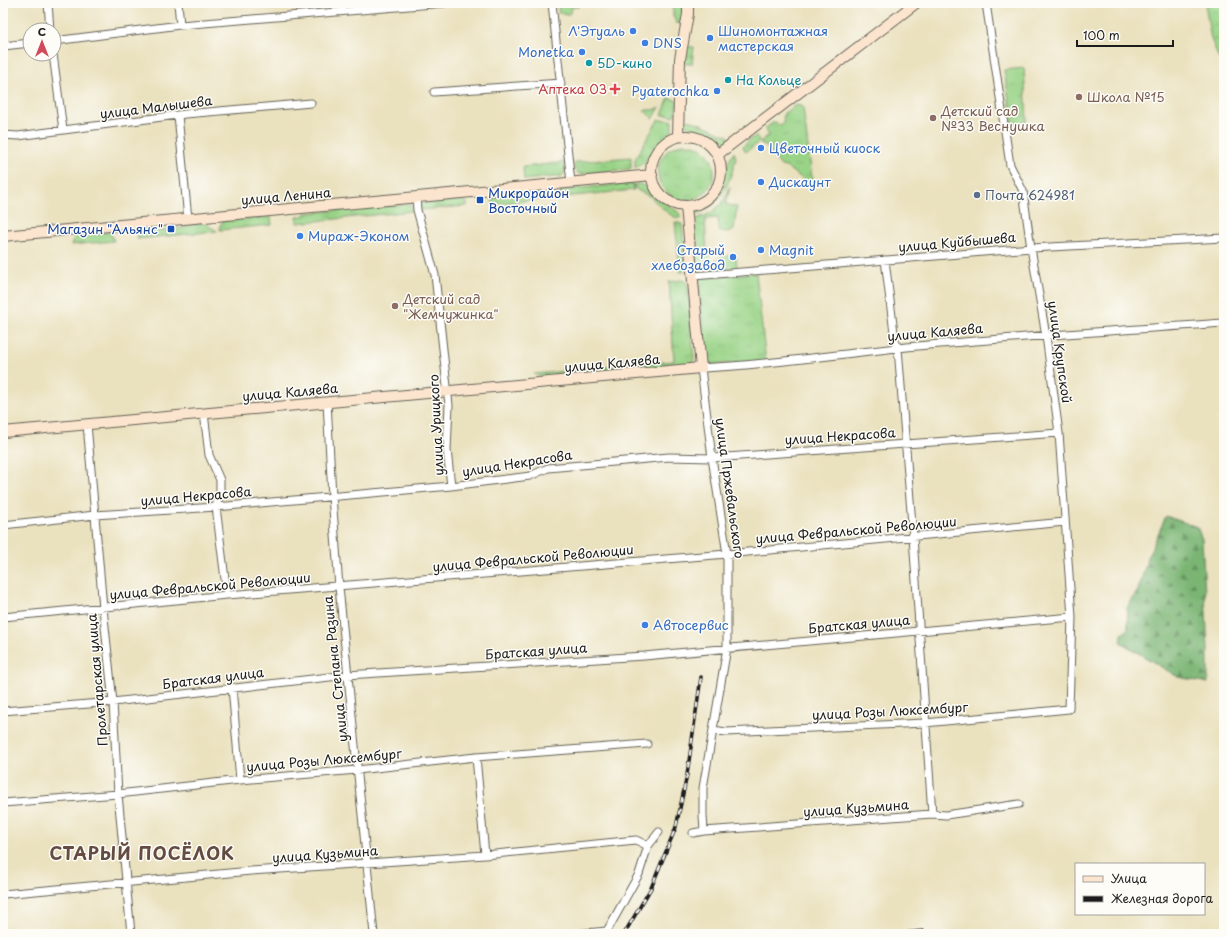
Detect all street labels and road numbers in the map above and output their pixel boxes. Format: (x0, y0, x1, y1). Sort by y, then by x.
street label: улица Малышева (99, 90, 214, 123)
street label: улица Ленина (240, 182, 333, 209)
street label: улица Куйбышева (898, 227, 1017, 256)
street label: улица Крупской (1044, 299, 1077, 404)
street label: улица Каляева (886, 318, 984, 345)
street label: улица Каляева (563, 349, 661, 376)
street label: улица Урицкого (423, 374, 448, 476)
street label: улица Каляева (241, 378, 339, 405)
street label: улица Пржевальского (711, 416, 750, 559)
street label: улица Некрасова (784, 422, 897, 449)
street label: улица Некрасова (461, 444, 574, 481)
street label: улица Некрасова (140, 481, 253, 510)
street label: улица Февральской Революции (755, 511, 957, 548)
street label: улица Февральской Революции (432, 539, 634, 576)
street label: улица Февральской Революции (109, 567, 311, 604)
street label: улица Степана Разина (317, 594, 352, 743)
street label: Братская улица (807, 610, 912, 637)
street label: Пролетарская улица (81, 612, 112, 747)
street label: Братская улица (484, 637, 588, 664)
street label: Братская улица (161, 662, 266, 693)
street label: улица Розы Люксембург (812, 697, 969, 724)
street label: улица Розы Люксембург (245, 743, 403, 776)
street label: улица Кузьмина (803, 794, 910, 821)
street label: улица Кузьмина (272, 840, 379, 867)

